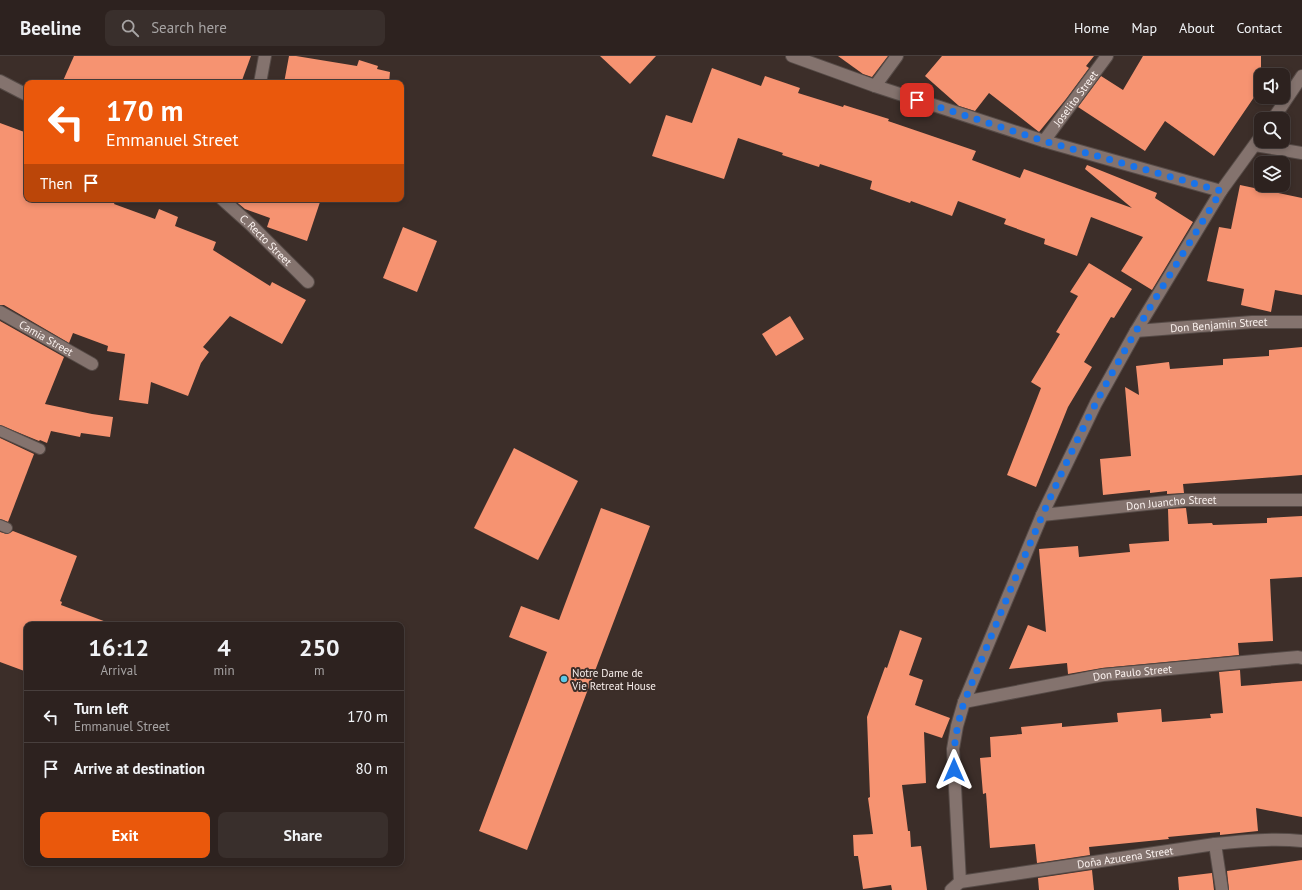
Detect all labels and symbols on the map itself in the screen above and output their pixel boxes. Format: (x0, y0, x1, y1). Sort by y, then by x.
street label: Joselito Street (1050, 67, 1101, 130)
pin (900, 83, 934, 117)
street label: C. Recto Street (237, 211, 295, 269)
street label: Don Benjamin Street (1170, 315, 1268, 335)
street label: Camia Street (17, 317, 76, 359)
street label: Don Juancho Street (1125, 493, 1217, 513)
street label: Don Paulo Street (1092, 662, 1173, 684)
place label: Notre Dame de Vie Retreat House (571, 666, 656, 693)
marker: Notre Dame de Vie Retreat House (559, 674, 569, 684)
position arrow (933, 749, 975, 791)
street label: Doña Azucena Street (1076, 843, 1174, 871)

